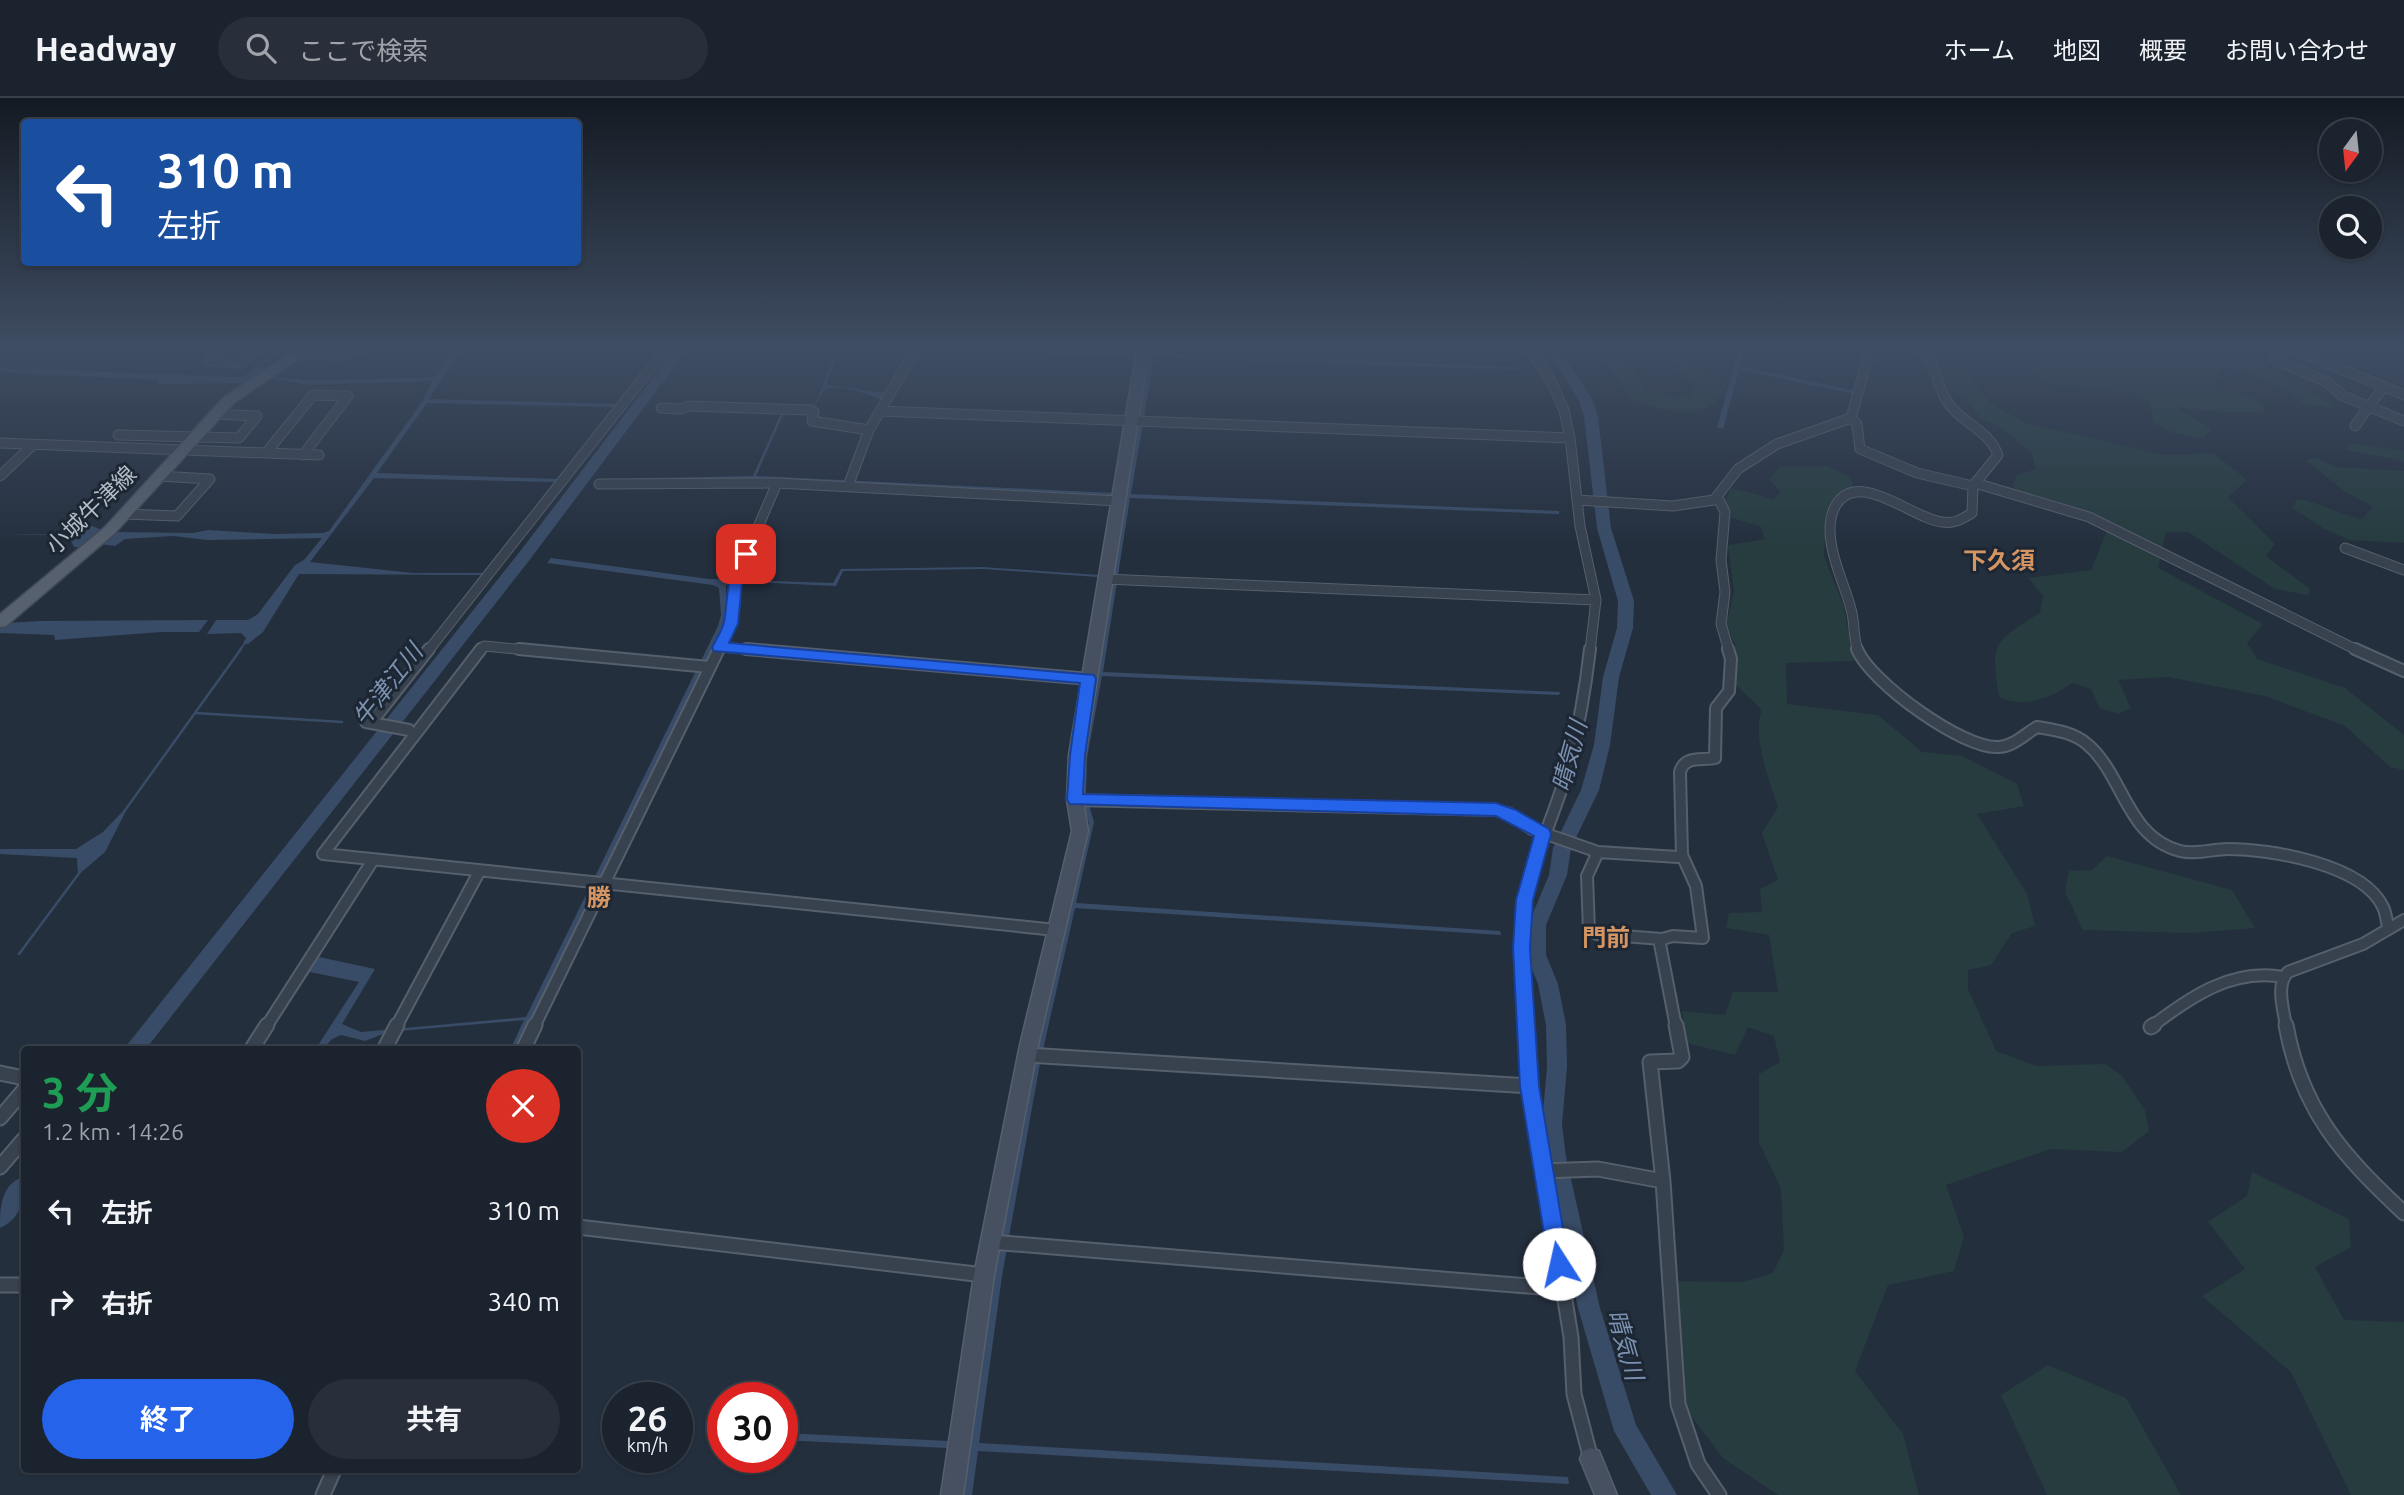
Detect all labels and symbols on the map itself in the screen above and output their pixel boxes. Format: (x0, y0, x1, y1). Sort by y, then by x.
north arrow (2319, 119, 2382, 182)
street label: 小城牛津線 (41, 461, 141, 559)
pin (716, 524, 776, 584)
district label: 下久須 (1963, 547, 2035, 574)
water label: 牛津江川 (347, 636, 430, 731)
water label: 晴気川 (1547, 715, 1593, 794)
district label: 勝 (587, 884, 611, 911)
district label: 門前 (1582, 924, 1630, 951)
position arrow (1522, 1227, 1596, 1301)
water label: 晴気川 (1603, 1307, 1649, 1386)
speed limit sign: 30 (707, 1382, 798, 1473)

